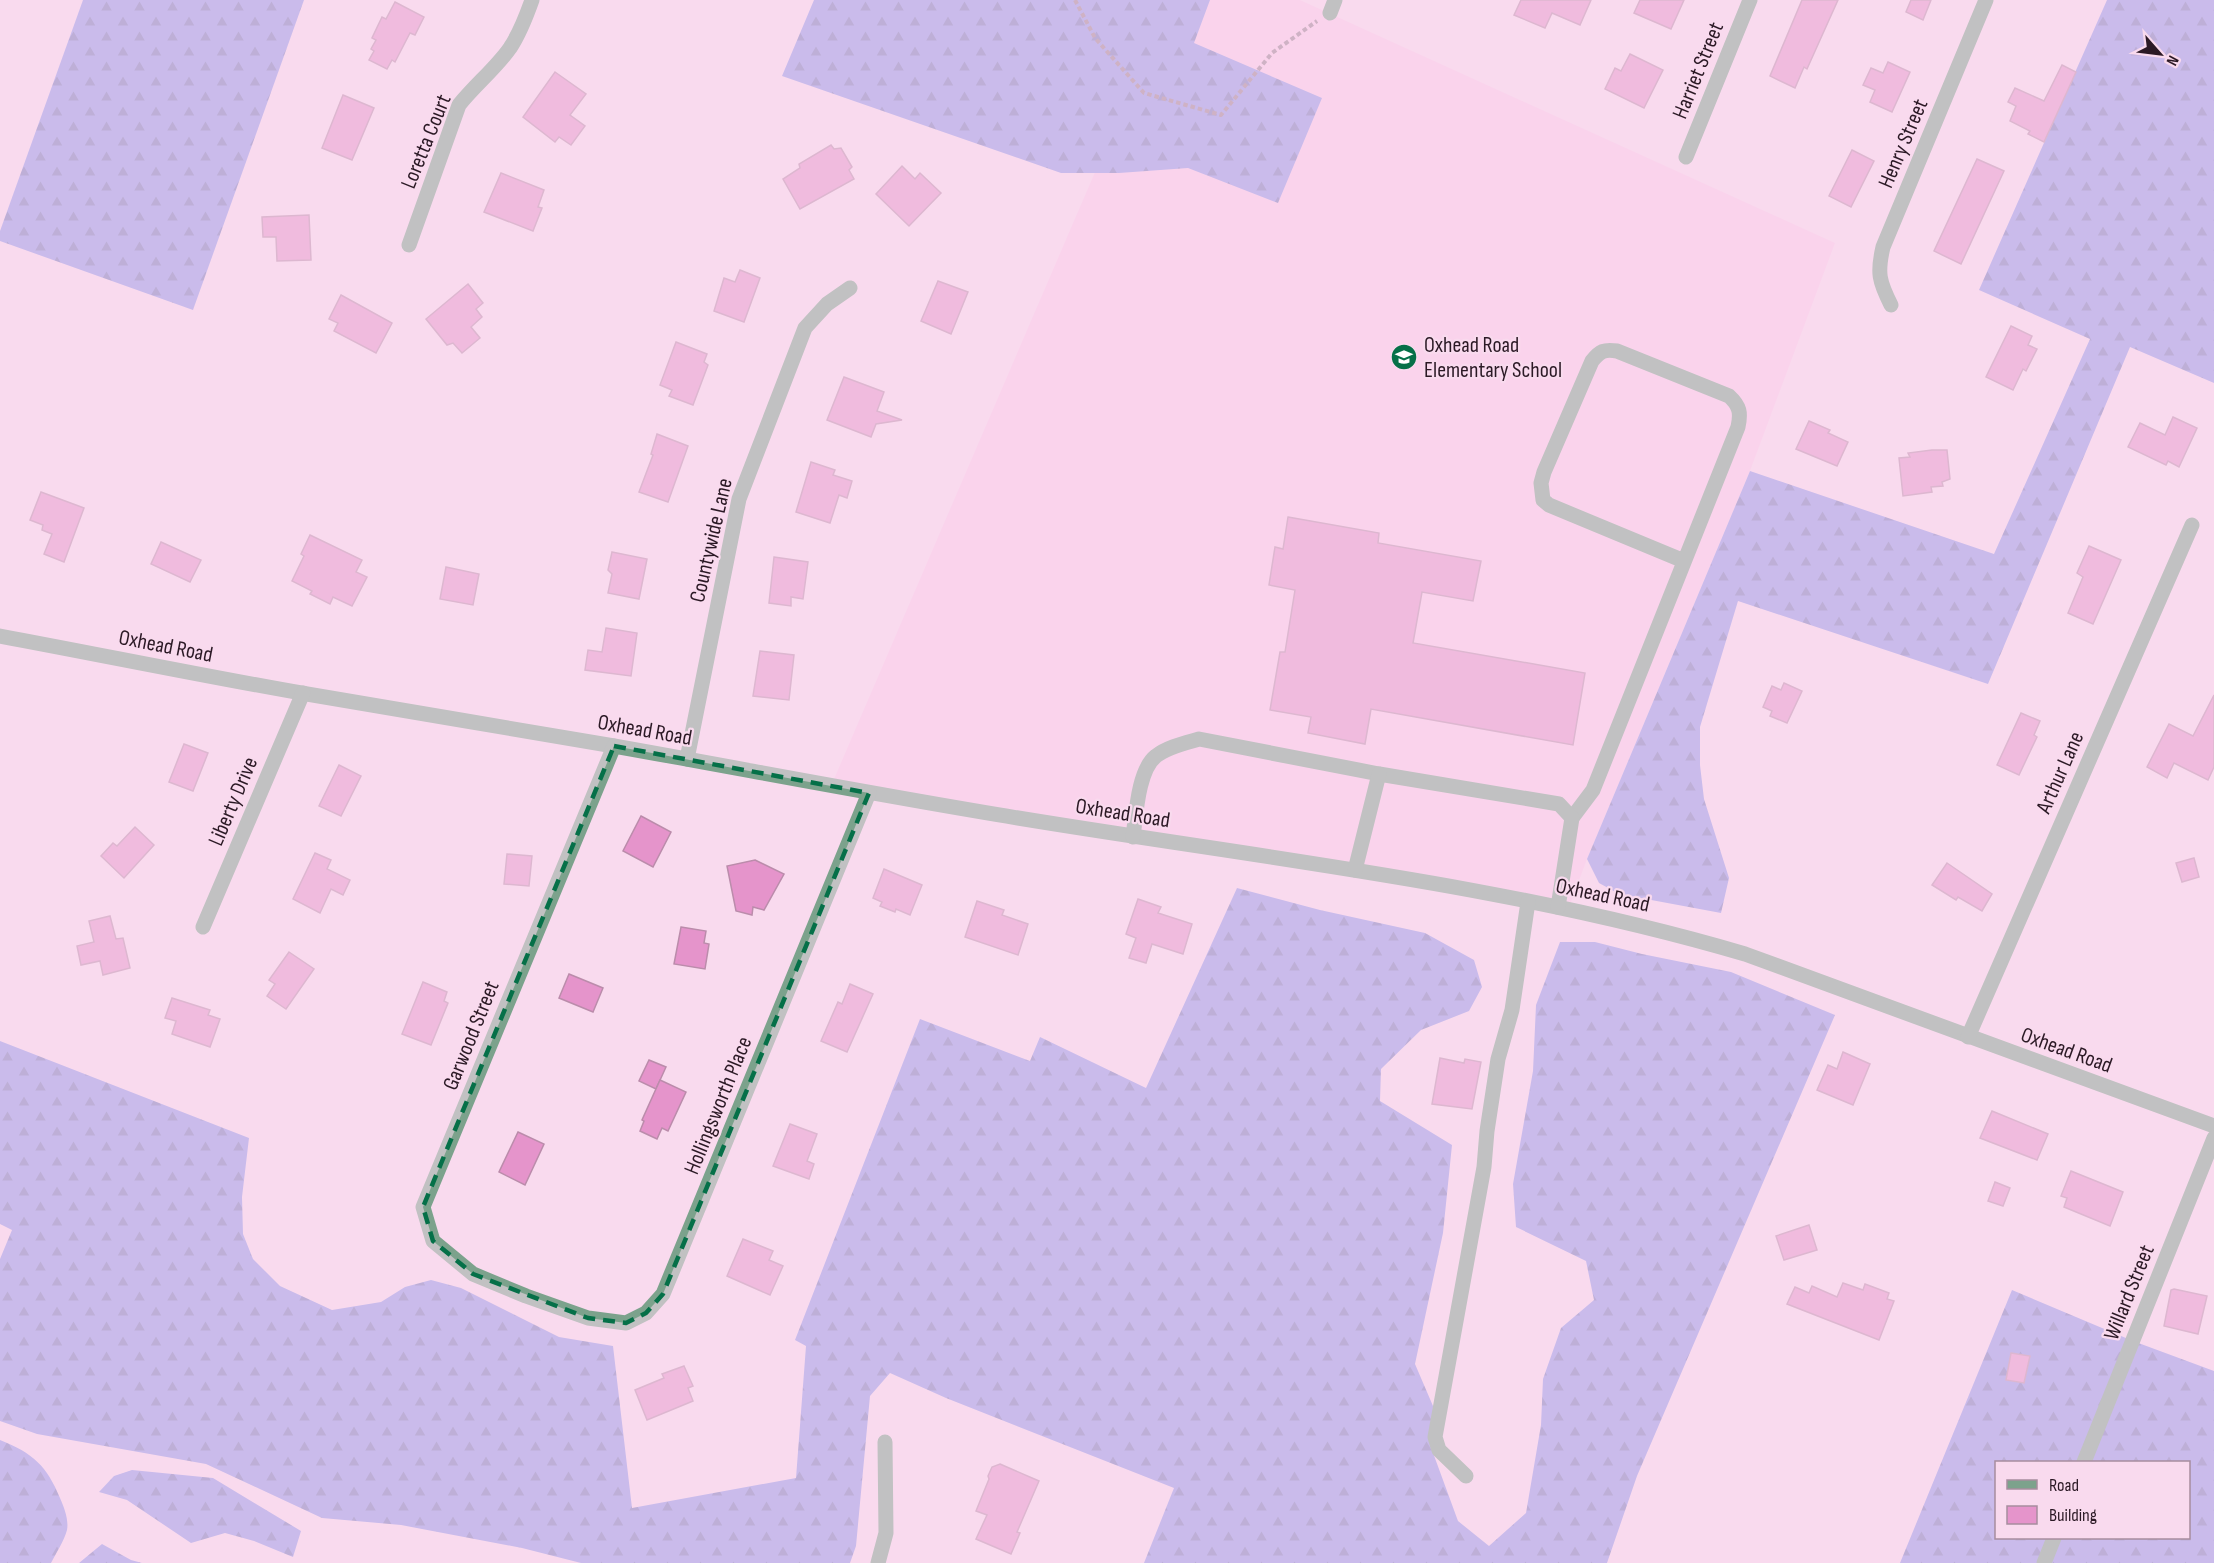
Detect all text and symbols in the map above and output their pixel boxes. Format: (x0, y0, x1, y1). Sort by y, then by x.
street label: Harriet Street (1667, 18, 1730, 123)
north arrow (2130, 24, 2190, 84)
text: N (2162, 52, 2182, 69)
street label: Loretta Court (395, 90, 458, 193)
street label: Henry Street (1873, 95, 1934, 192)
place label: Oxhead Road Elementary School (1424, 332, 1562, 384)
school or university icon: Oxhead Road Elementary School (1389, 342, 1419, 372)
street label: Countywide Lane (684, 476, 739, 605)
street label: Oxhead Road (116, 624, 215, 669)
street label: Oxhead Road (596, 709, 694, 752)
street label: Arthur Lane (2030, 728, 2090, 818)
street label: Liberty Drive (203, 753, 264, 850)
street label: Oxhead Road (1074, 793, 1172, 834)
street label: Oxhead Road (1553, 872, 1652, 919)
street label: Garwood Street (437, 977, 506, 1094)
street label: Oxhead Road (2017, 1021, 2116, 1079)
street label: Hollingsworth Place (678, 1033, 758, 1178)
street label: Willard Street (2098, 1241, 2161, 1344)
legend (1995, 1461, 2190, 1539)
text: Road (2049, 1475, 2079, 1496)
text: Building (2049, 1505, 2097, 1526)

